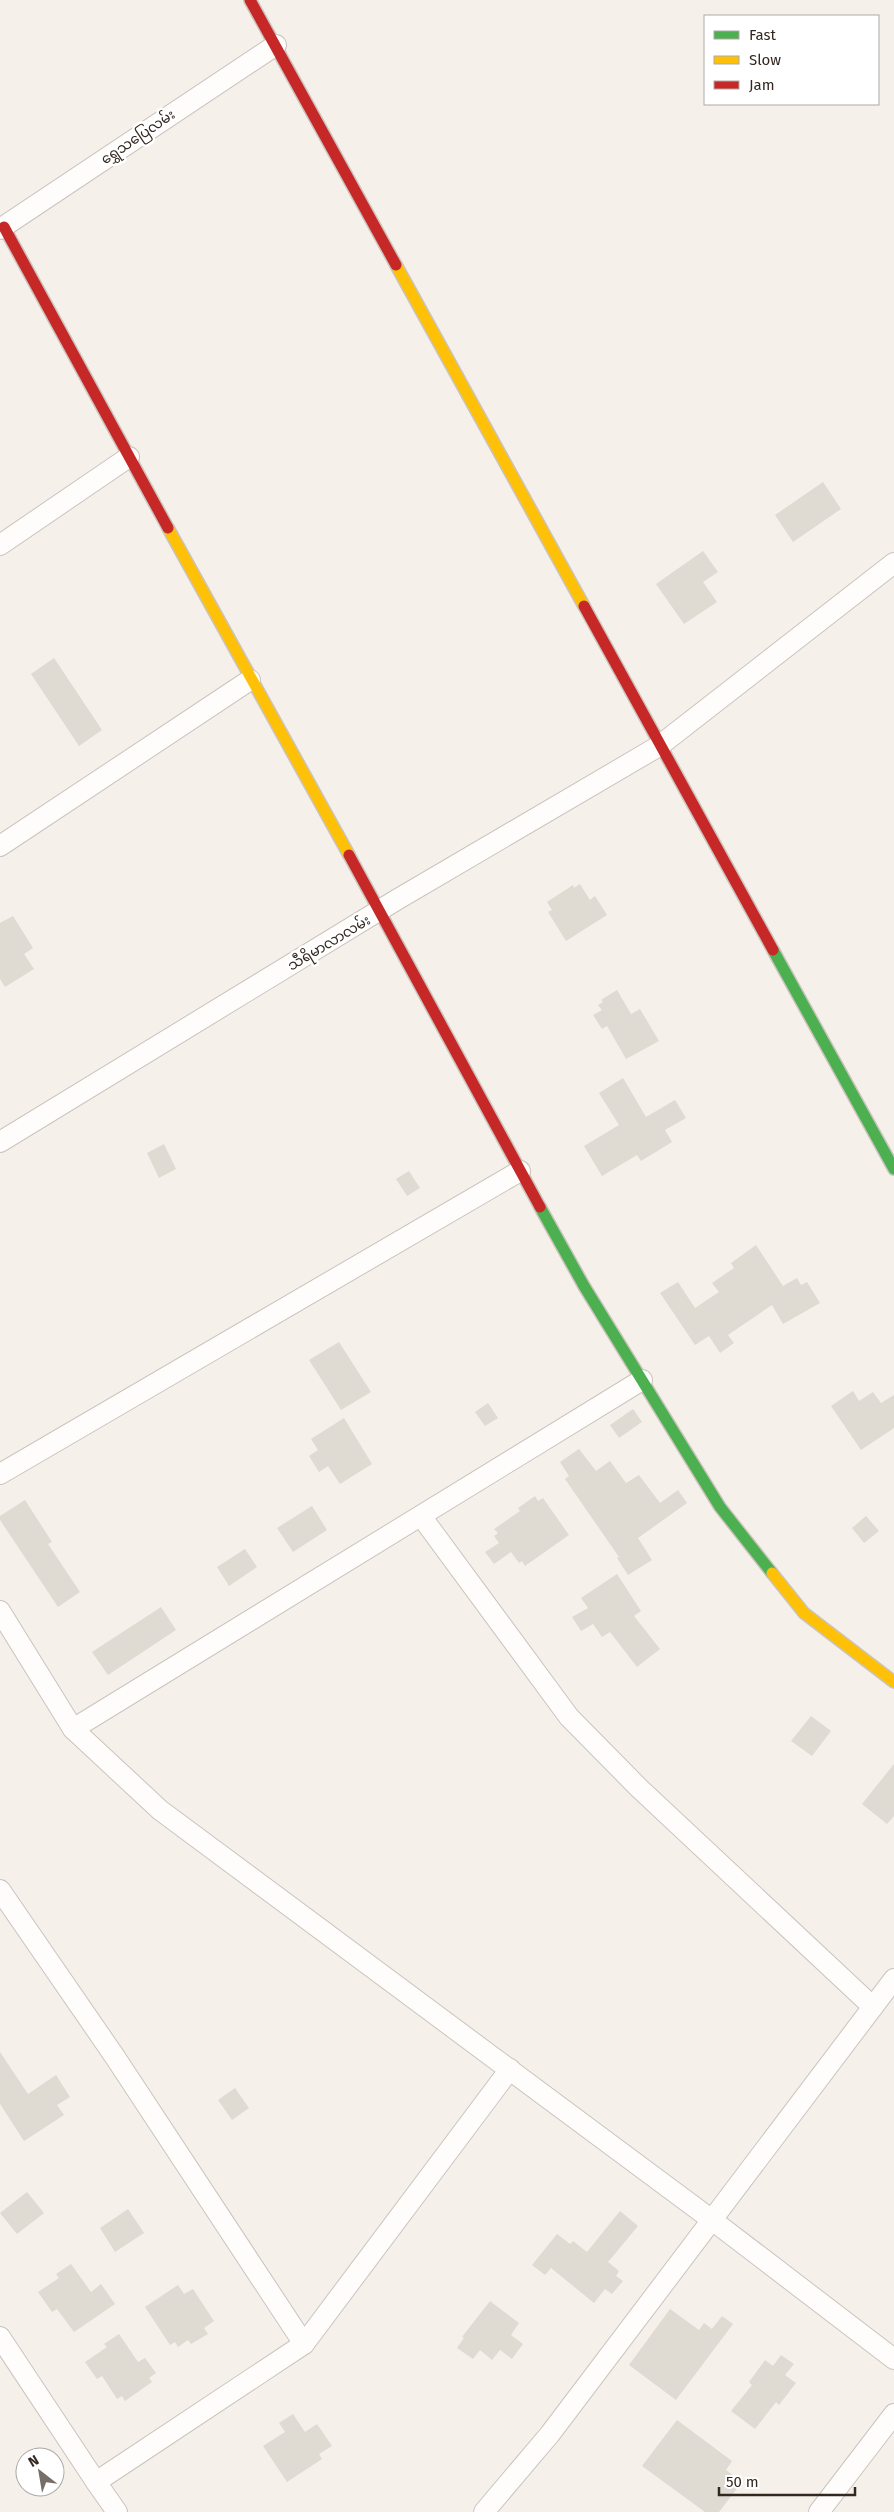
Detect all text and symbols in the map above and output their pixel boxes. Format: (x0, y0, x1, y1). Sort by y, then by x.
legend (704, 15, 879, 105)
text: Fast (749, 26, 776, 44)
text: Slow (749, 51, 781, 69)
text: Jam (749, 76, 775, 94)
street label: ရွှေသပြေလမ်း (97, 104, 180, 170)
street label: သီရိမာလာလမ်း (284, 910, 375, 977)
north arrow (15, 2447, 65, 2497)
text: N (25, 2452, 42, 2471)
scale bar (719, 2464, 855, 2496)
text: 50 m (726, 2473, 759, 2491)

